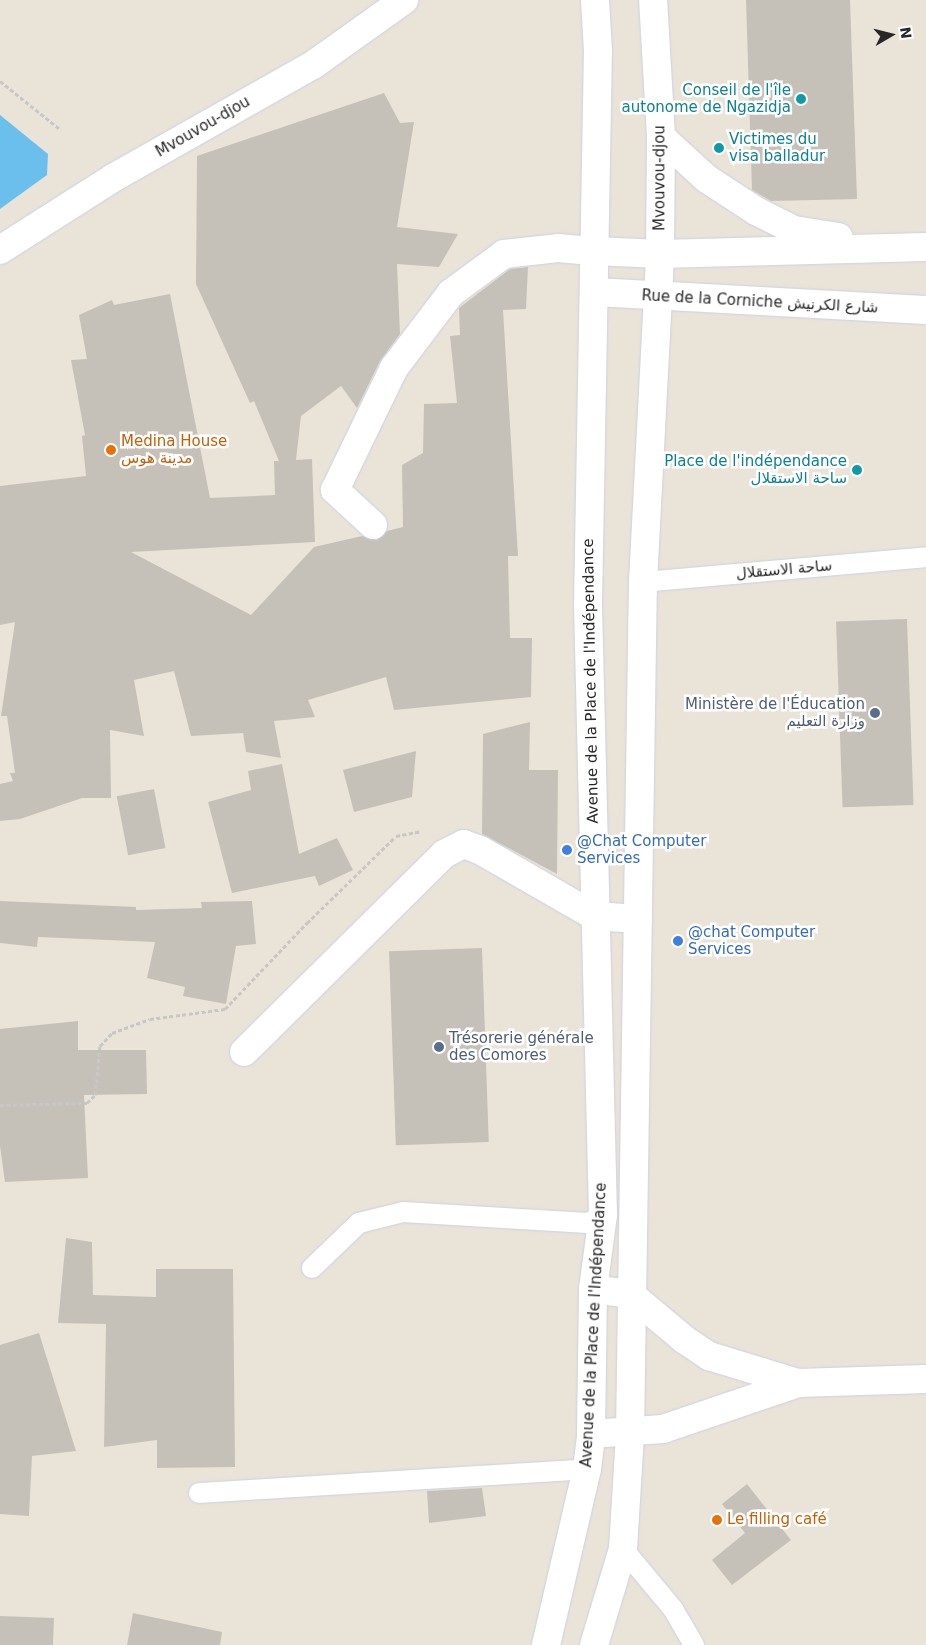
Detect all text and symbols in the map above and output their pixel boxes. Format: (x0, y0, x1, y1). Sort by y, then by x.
north arrow (866, 10, 916, 60)
text: N (897, 26, 915, 40)
place label: Conseil de l'île autonome de Ngazidja (622, 81, 791, 116)
street label: Mvouvou-djou (153, 93, 253, 161)
marker: Conseil de l'île autonome de Ngazidja (795, 93, 807, 105)
street label: Mvouvou-djou (651, 125, 669, 231)
place label: Victimes du visa balladur (729, 130, 825, 165)
marker: Victimes du visa balladur (713, 142, 725, 154)
street label: Rue de la Corniche شارع الكرنيش (641, 287, 879, 317)
place label: Medina House مدينة هوس (121, 432, 227, 467)
marker: Medina House مدينة هوس (105, 444, 117, 456)
place label: Place de l'indépendance ساحة الاستقلال (664, 452, 847, 487)
marker: Place de l'indépendance ساحة الاستقلال (851, 464, 863, 476)
street label: Avenue de la Place de l'Indépendance (580, 538, 602, 824)
street label: ساحة الاستقلال (735, 557, 833, 583)
place label: Ministère de l'Éducation وزارة التعليم (685, 695, 865, 730)
marker: Ministère de l'Éducation وزارة التعليم (869, 707, 881, 719)
place label: @Chat Computer Services (577, 832, 706, 867)
marker: @Chat Computer Services (561, 844, 573, 856)
place label: @chat Computer Services (688, 923, 815, 958)
marker: @chat Computer Services (672, 935, 684, 947)
place label: Trésorerie générale des Comores (449, 1029, 594, 1064)
marker: Trésorerie générale des Comores (433, 1041, 445, 1053)
street label: Avenue de la Place de l'Indépendance (578, 1182, 610, 1468)
place label: Le filling café (727, 1511, 827, 1529)
marker: Le filling café (711, 1514, 723, 1526)

